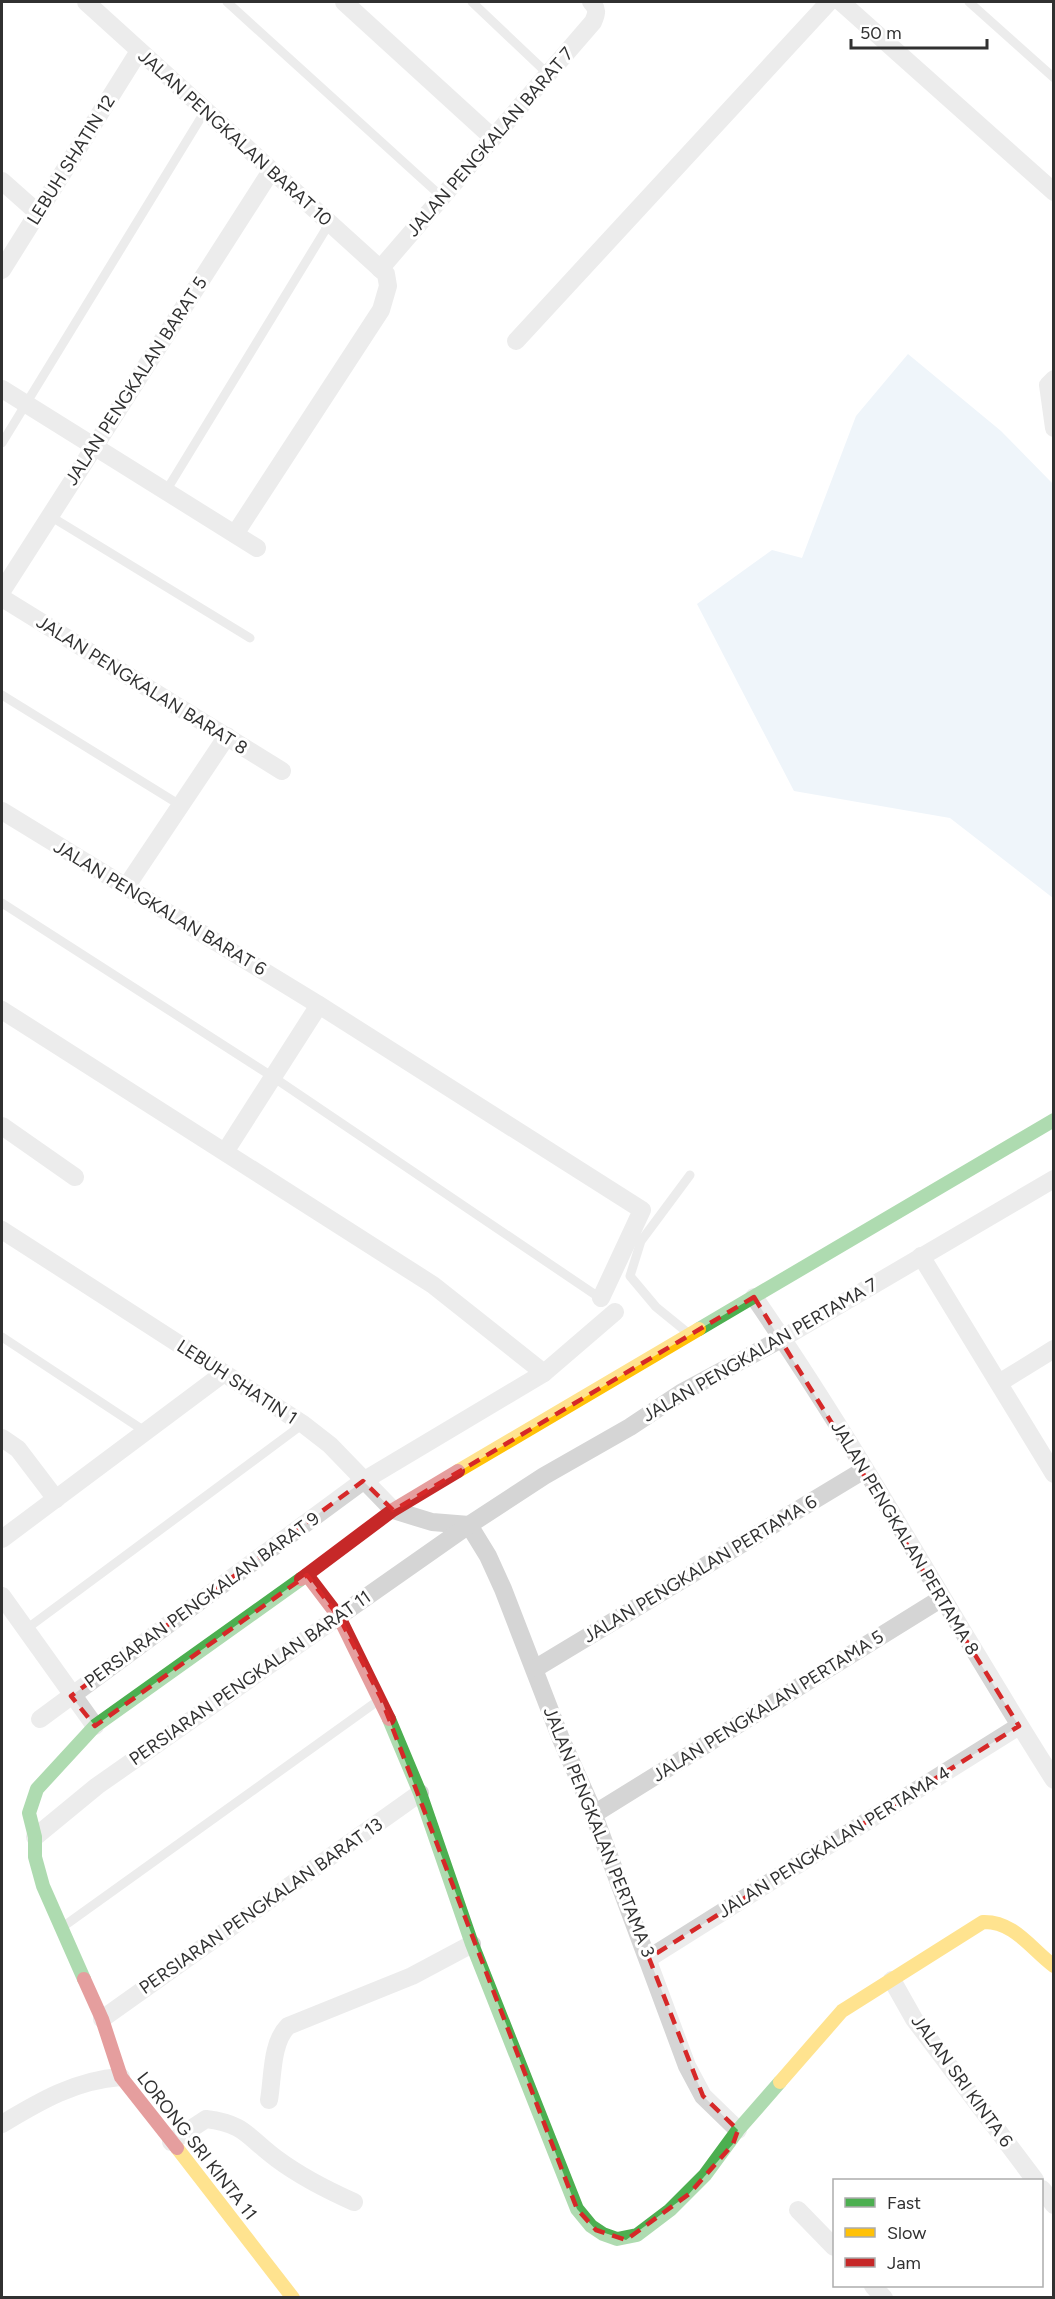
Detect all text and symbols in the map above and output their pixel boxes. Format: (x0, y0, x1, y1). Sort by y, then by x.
scale bar (851, 12, 988, 50)
text: 50 m (860, 22, 902, 44)
street label: JALAN PENGKALAN BARAT 7 (402, 43, 578, 241)
street label: JALAN PENGKALAN BARAT 10 (134, 45, 336, 231)
street label: LEBUH SHATIN 12 (22, 91, 120, 229)
street label: JALAN PENGKALAN BARAT 5 (60, 273, 212, 489)
street label: JALAN PENGKALAN BARAT 8 (32, 611, 252, 759)
street label: JALAN PENGKALAN BARAT 6 (50, 836, 270, 980)
street label: JALAN PENGKALAN PERTAMA 7 (639, 1273, 882, 1426)
street label: LEBUH SHATIN 1 (173, 1335, 301, 1429)
street label: JALAN PENGKALAN PERTAMA 8 (826, 1417, 984, 1659)
street label: JALAN PENGKALAN PERTAMA 6 (579, 1490, 821, 1648)
street label: PERSIARAN PENGKALAN BARAT 9 (80, 1507, 324, 1693)
street label: PERSIARAN PENGKALAN BARAT 11 (125, 1586, 375, 1770)
street label: JALAN PENGKALAN PERTAMA 5 (648, 1626, 888, 1786)
street label: JALAN PENGKALAN PERTAMA 3 (539, 1704, 659, 1960)
street label: JALAN PENGKALAN PERTAMA 4 (714, 1761, 954, 1923)
street label: PERSIARAN PENGKALAN BARAT 13 (135, 1813, 387, 1999)
street label: JALAN SRI KINTA 6 (907, 2010, 1017, 2152)
street label: LORONG SRI KINTA 11 (132, 2068, 262, 2224)
legend (833, 2179, 1043, 2287)
text: Fast (887, 2192, 921, 2214)
text: Slow (887, 2222, 926, 2244)
text: Jam (887, 2252, 921, 2274)

